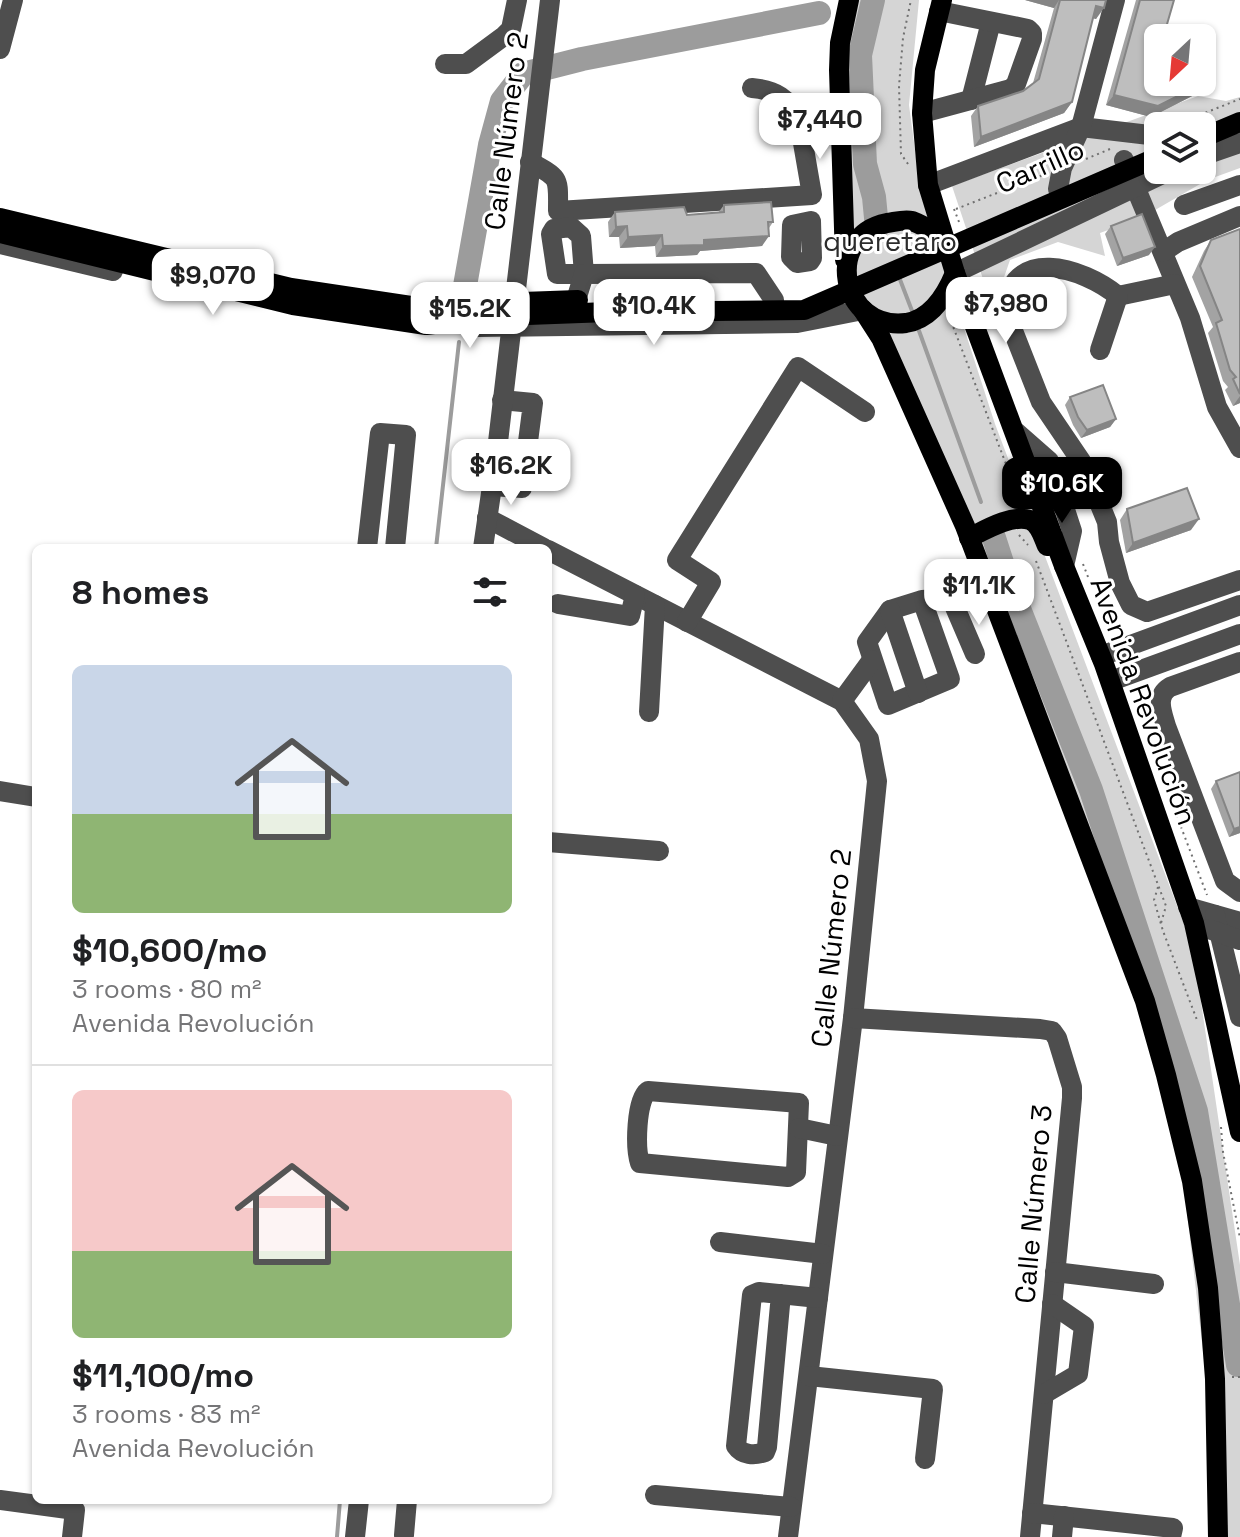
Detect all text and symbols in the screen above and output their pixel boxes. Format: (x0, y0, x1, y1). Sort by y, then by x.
north arrow (1144, 24, 1216, 96)
map controls (1144, 24, 1216, 184)
street label: Calle Número 2 (476, 30, 536, 232)
pin: $7,440 (755, 93, 885, 161)
text: $7,440 (777, 102, 863, 136)
button: layers (1144, 112, 1216, 184)
street label: Carrillo (990, 131, 1090, 201)
park label: queretaro (823, 223, 957, 259)
pin: $9,070 (148, 249, 278, 317)
text: $9,070 (170, 258, 256, 292)
pin: $7,980 (941, 277, 1071, 345)
pin: $10.4K (589, 279, 719, 347)
pin: $15.2K (405, 282, 535, 350)
text: $7,980 (964, 286, 1048, 320)
text: $10.4K (612, 288, 696, 322)
text: $15.2K (429, 291, 511, 325)
pin: $16.2K (446, 439, 576, 507)
text: $16.2K (470, 448, 553, 482)
pin: $10.6K (997, 457, 1127, 525)
text: $10.6K (1020, 466, 1104, 500)
pin: $11.1K (914, 559, 1044, 627)
text: $11.1K (942, 568, 1016, 602)
icon: filters (468, 570, 512, 614)
text: 8 homes (72, 571, 209, 614)
street label: Avenida Revolución (1082, 572, 1206, 830)
icon: home (220, 717, 364, 861)
street label: Calle Número 2 (803, 847, 859, 1049)
text: $10,600/mo (72, 929, 267, 972)
text: 3 rooms · 80 m² (72, 972, 262, 1006)
text: Avenida Revolución (72, 1006, 315, 1040)
street label: Calle Número 3 (1006, 1103, 1060, 1305)
icon: home (220, 1142, 364, 1286)
text: $11,100/mo (72, 1354, 254, 1397)
text: 3 rooms · 83 m² (72, 1397, 261, 1431)
text: Avenida Revolución (72, 1431, 315, 1465)

